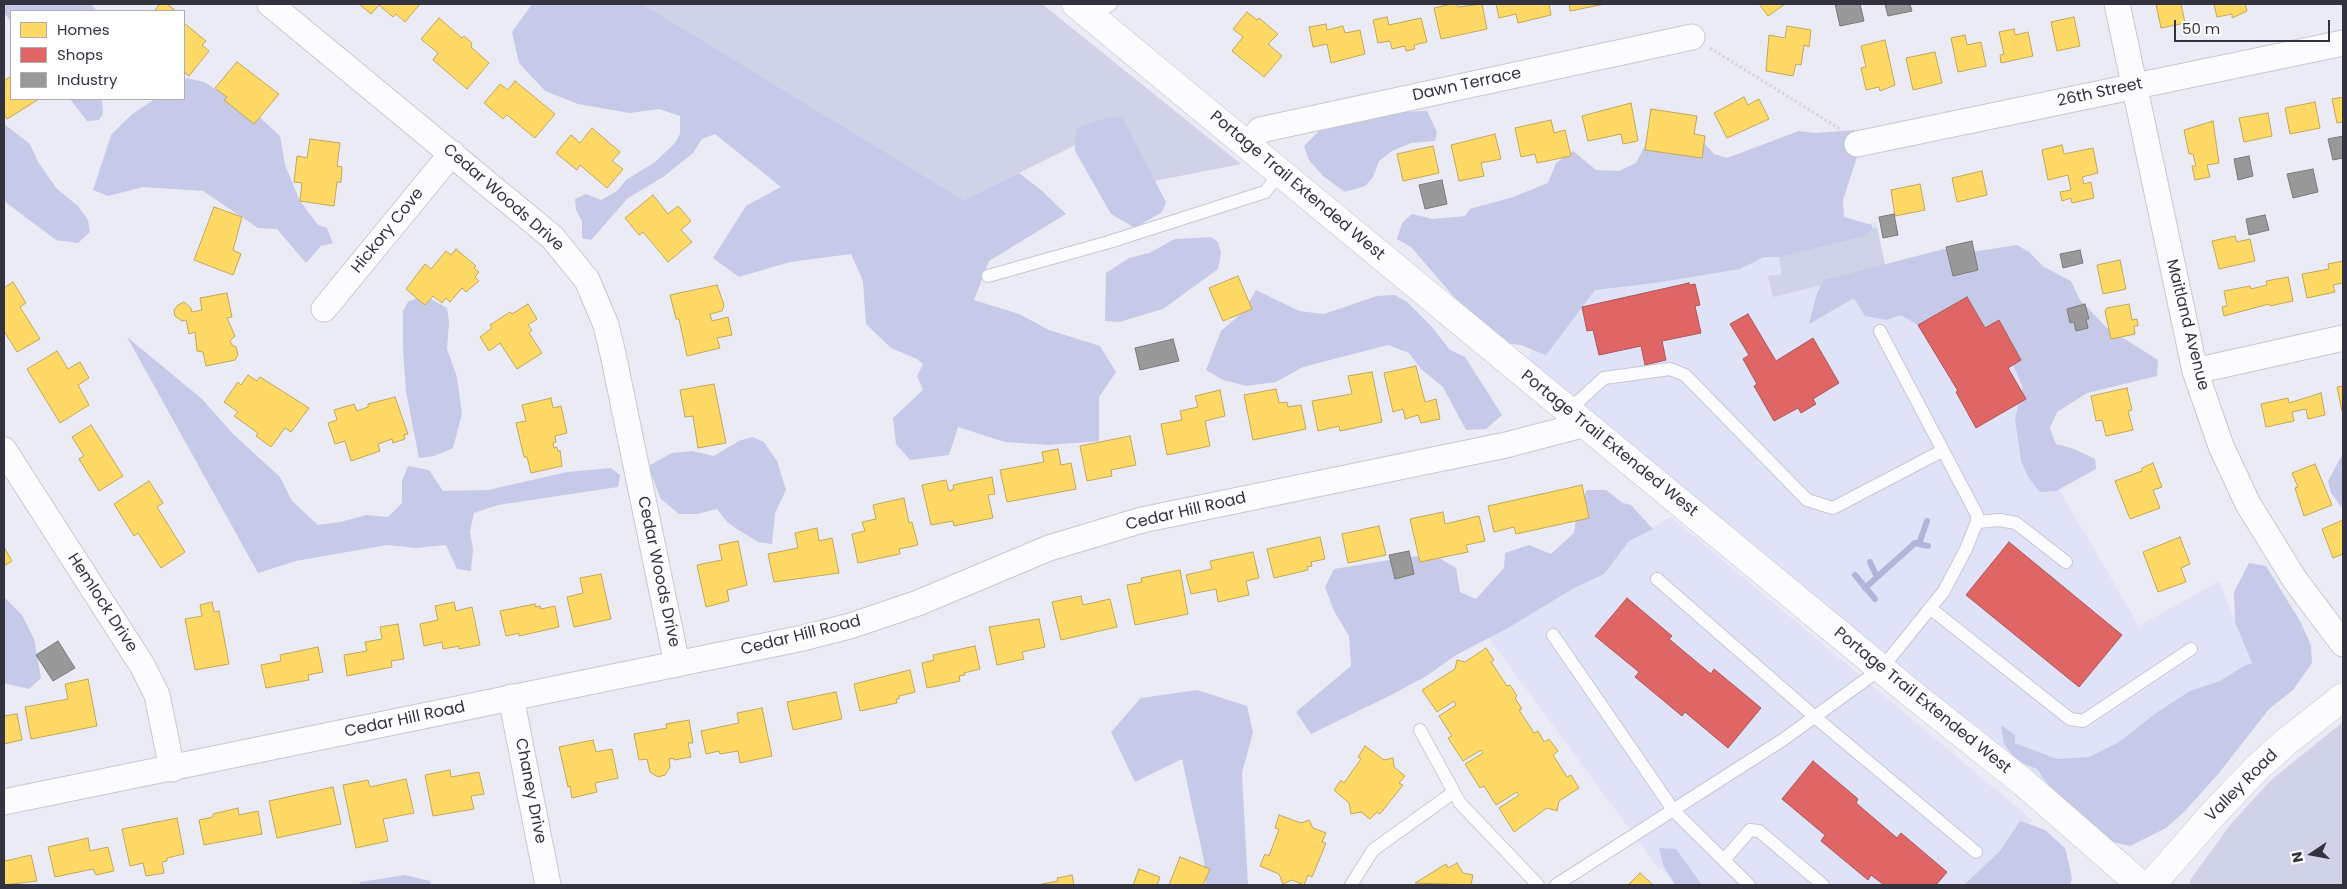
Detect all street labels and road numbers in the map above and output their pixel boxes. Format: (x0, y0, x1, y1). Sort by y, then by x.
street label: Dawn Terrace (1411, 64, 1523, 106)
street label: 26th Street (2056, 75, 2144, 111)
street label: Portage Trail Extended West (1206, 107, 1388, 265)
street label: Cedar Woods Drive (439, 140, 567, 256)
street label: Hickory Cove (348, 185, 428, 277)
street label: Maitland Avenue (2161, 257, 2213, 393)
street label: Portage Trail Extended West (1517, 367, 1701, 521)
street label: Cedar Hill Road (1124, 489, 1248, 535)
street label: Cedar Woods Drive (633, 495, 683, 649)
street label: Hemlock Drive (63, 550, 141, 656)
street label: Cedar Hill Road (739, 612, 863, 660)
street label: Portage Trail Extended West (1830, 624, 2014, 778)
street label: Cedar Hill Road (343, 698, 467, 742)
street label: Chaney Drive (510, 737, 550, 845)
street label: Valley Road (2202, 746, 2282, 826)

